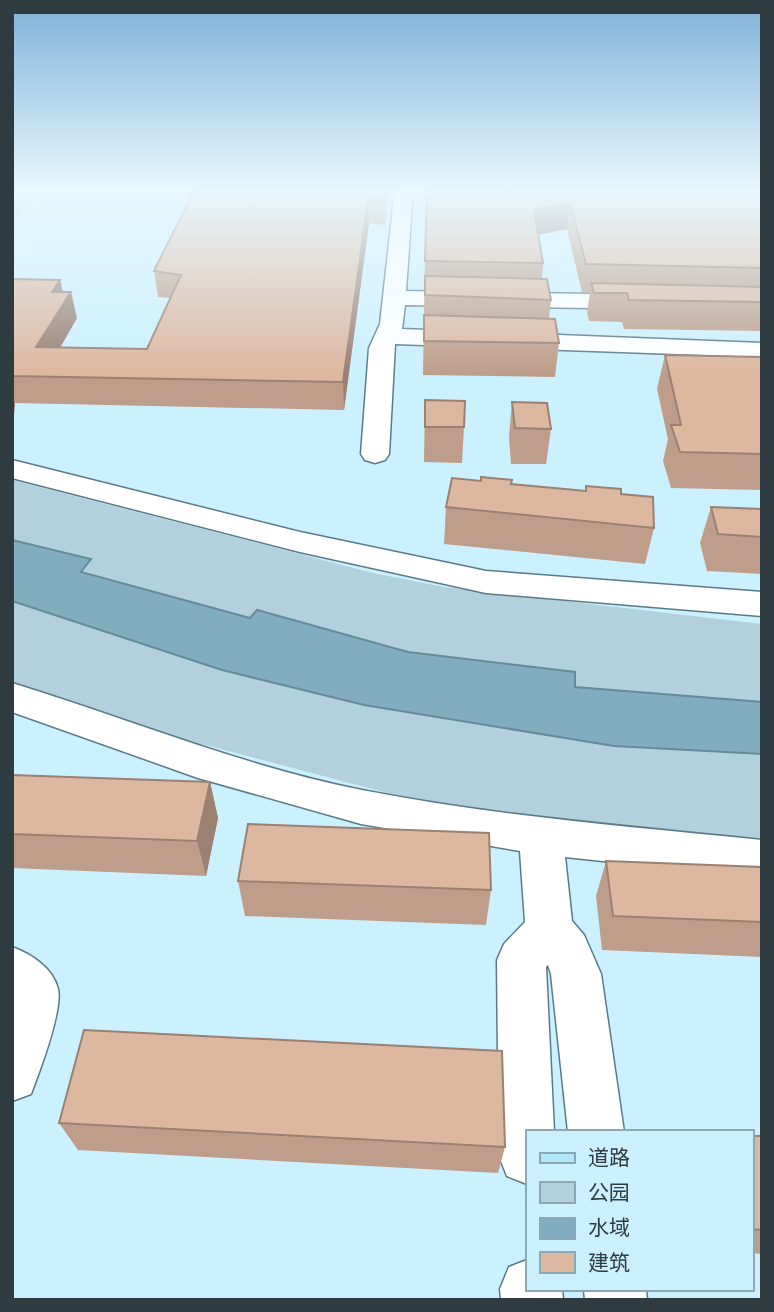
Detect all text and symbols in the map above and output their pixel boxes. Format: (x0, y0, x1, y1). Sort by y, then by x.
legend (526, 1130, 753, 1291)
text: 道路 (588, 1143, 630, 1172)
text: 公园 (588, 1178, 630, 1207)
text: 水域 (588, 1213, 630, 1242)
text: 建筑 (588, 1248, 630, 1277)

